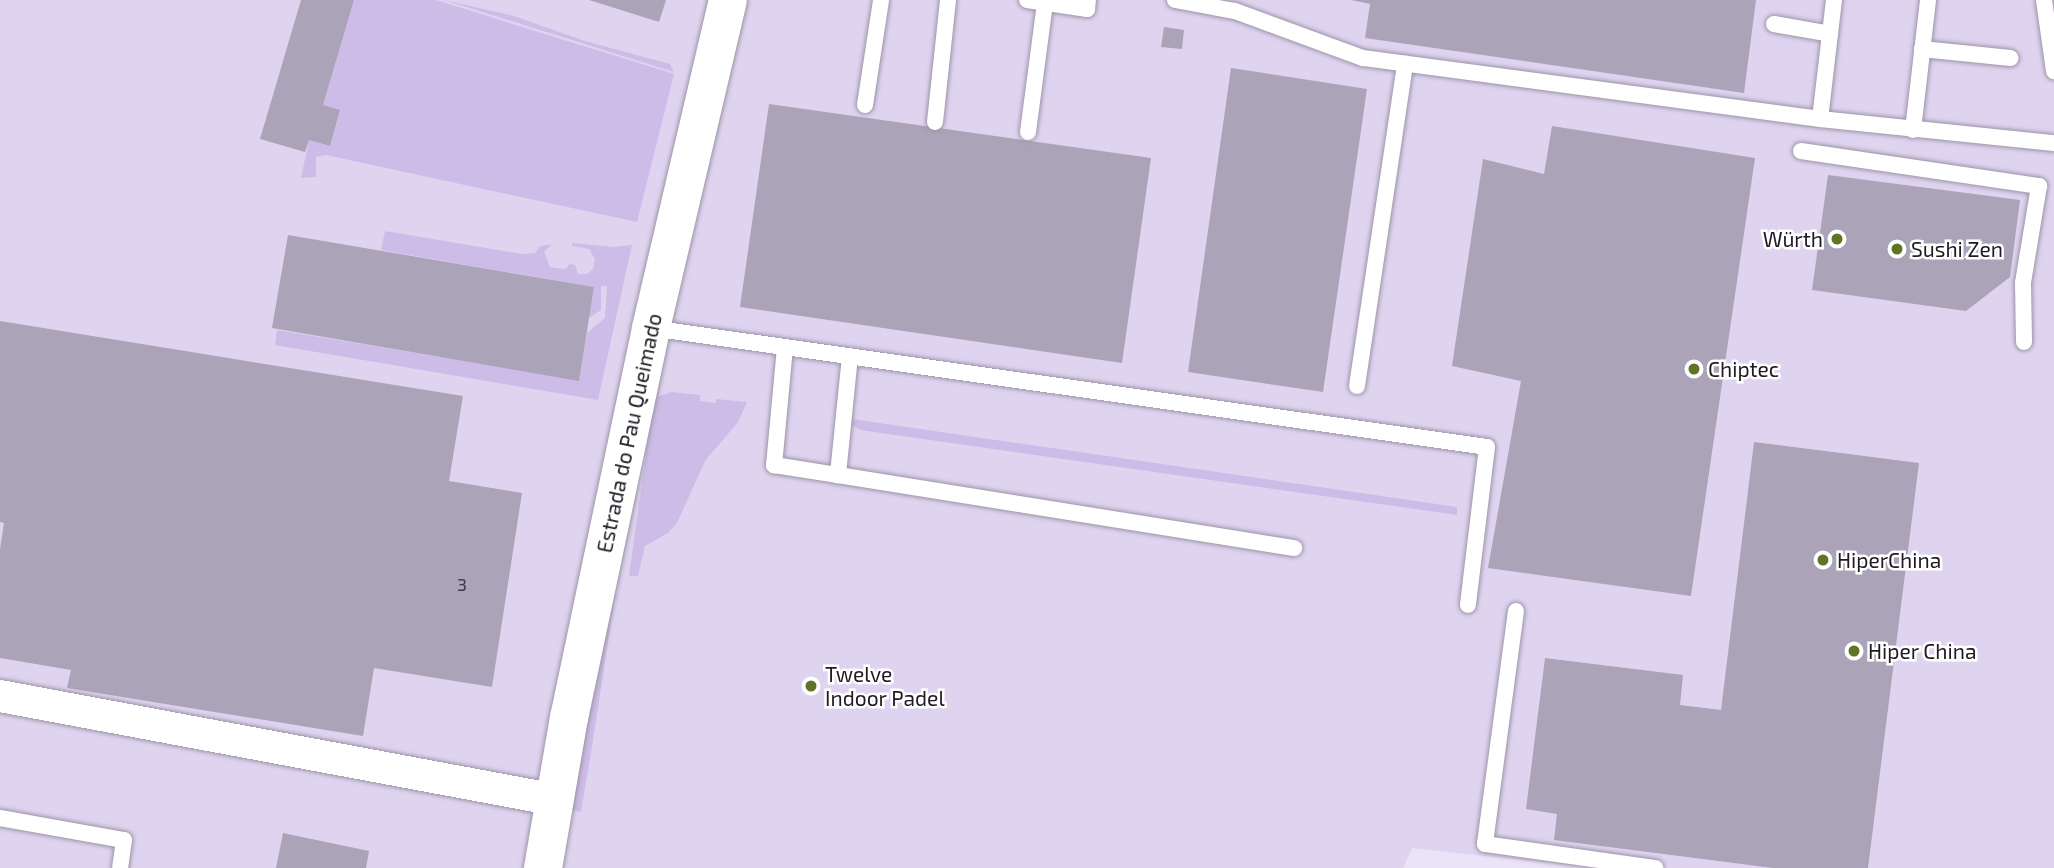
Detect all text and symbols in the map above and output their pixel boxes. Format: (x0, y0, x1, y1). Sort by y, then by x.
place label: Würth (1763, 226, 1823, 252)
marker: Würth (1829, 231, 1845, 247)
place label: Sushi Zen (1911, 236, 2003, 262)
marker: Sushi Zen (1889, 241, 1905, 257)
street label: Estrada do Pau Queimado (591, 311, 667, 555)
place label: Chiptec (1708, 356, 1779, 382)
marker: Chiptec (1686, 361, 1702, 377)
place label: HiperChina (1837, 547, 1941, 573)
marker: HiperChina (1815, 552, 1831, 568)
house number: 3 (457, 573, 467, 595)
place label: Hiper China (1868, 638, 1977, 664)
marker: Hiper China (1846, 643, 1862, 659)
place label: Twelve Indoor Padel (825, 661, 945, 711)
marker: Twelve Indoor Padel (803, 678, 819, 694)

